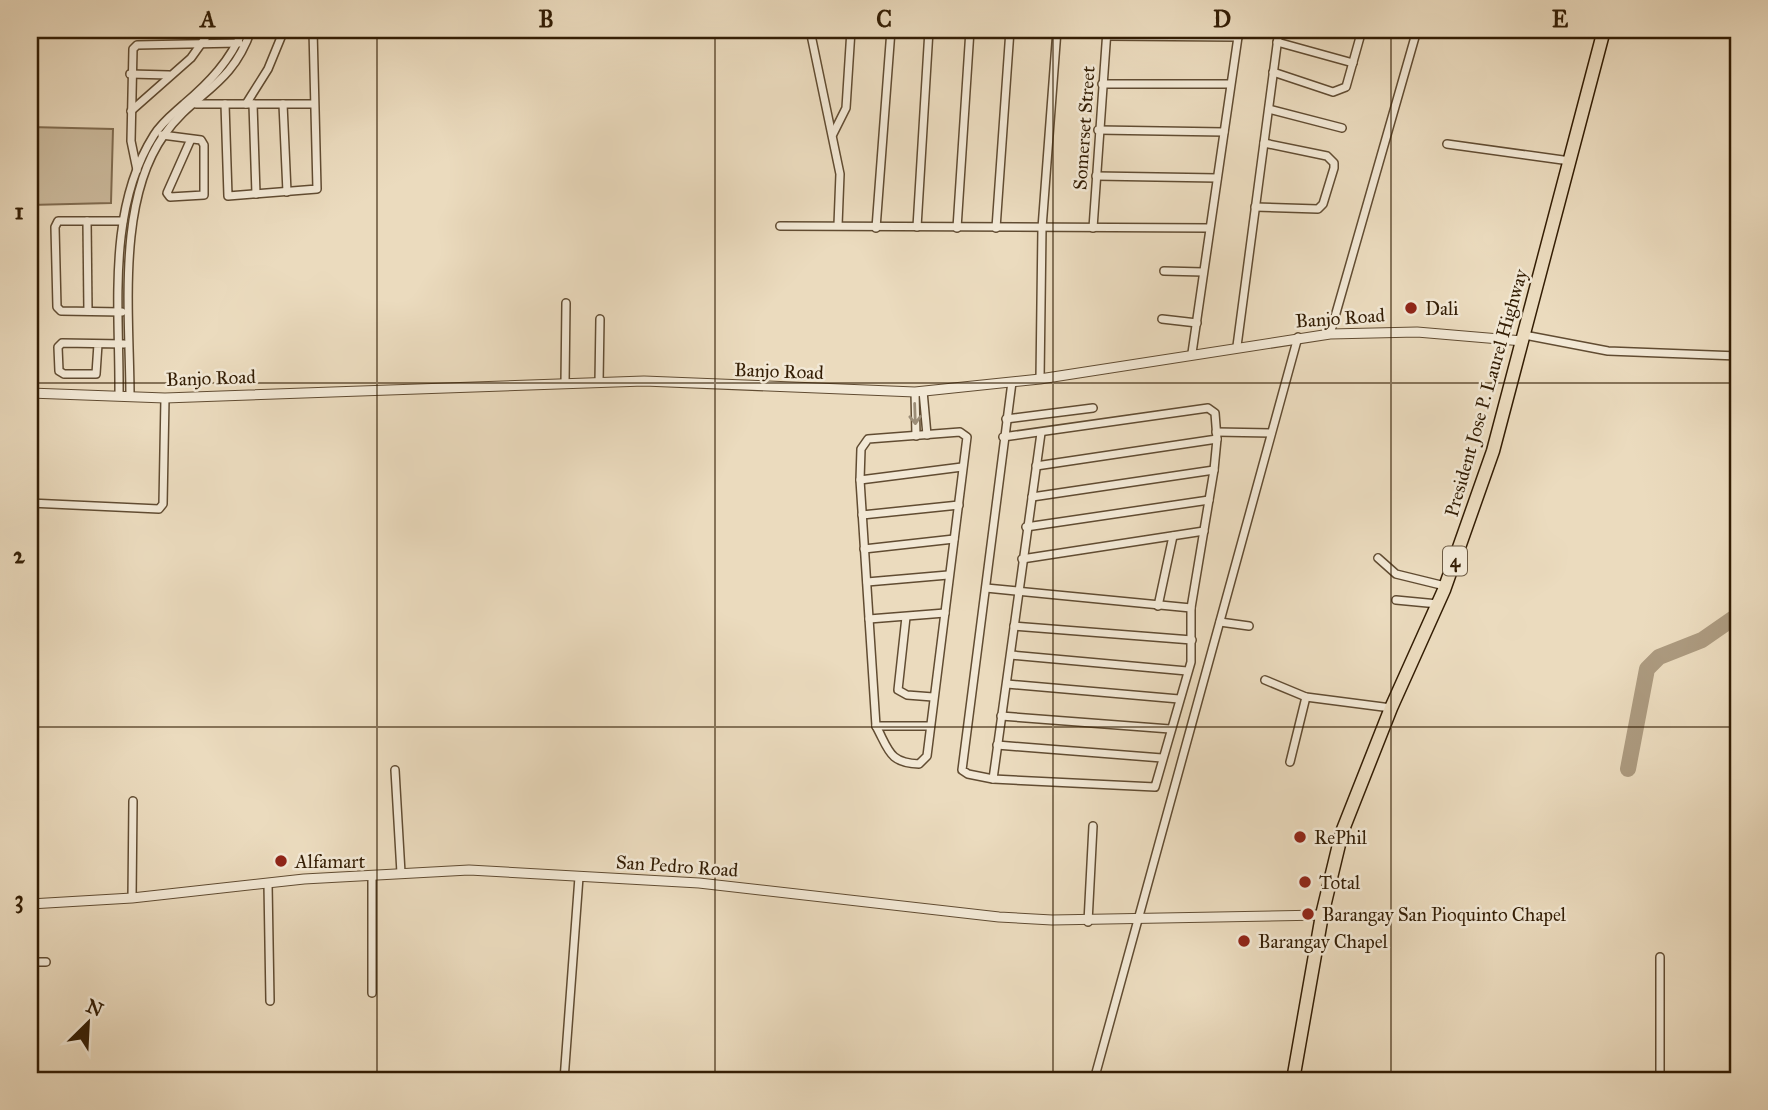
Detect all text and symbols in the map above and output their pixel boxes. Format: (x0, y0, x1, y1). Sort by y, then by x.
text: A (198, 5, 216, 33)
text: B (538, 5, 554, 33)
text: C (876, 5, 892, 33)
text: D (1213, 5, 1231, 33)
text: E (1552, 5, 1569, 33)
street label: Somerset Street (1068, 65, 1100, 191)
text: 1 (14, 197, 24, 225)
street label: President Jose P. Laurel Highway (1440, 265, 1534, 520)
place label: Dali (1425, 297, 1458, 320)
marker: Dali (1403, 300, 1419, 316)
street label: Banjo Road (1294, 303, 1386, 333)
street label: Banjo Road (734, 358, 825, 384)
street label: Banjo Road (166, 365, 257, 391)
one-way arrow (909, 402, 922, 425)
text: 2 (13, 541, 25, 569)
road number: 4 (1443, 546, 1467, 576)
place label: RePhil (1314, 826, 1368, 849)
marker: RePhil (1292, 829, 1308, 845)
place label: Alfamart (294, 850, 365, 873)
street label: San Pedro Road (615, 850, 739, 882)
marker: Alfamart (273, 853, 289, 869)
place label: Total (1319, 871, 1361, 894)
marker: Total (1297, 874, 1313, 890)
text: 3 (14, 885, 24, 914)
place label: Barangay San Pioquinto Chapel (1322, 903, 1567, 927)
marker: Barangay San Pioquinto Chapel (1300, 906, 1316, 922)
place label: Barangay Chapel (1258, 930, 1389, 954)
marker: Barangay Chapel (1236, 933, 1252, 949)
north arrow (52, 988, 122, 1058)
text: N (83, 994, 107, 1022)

